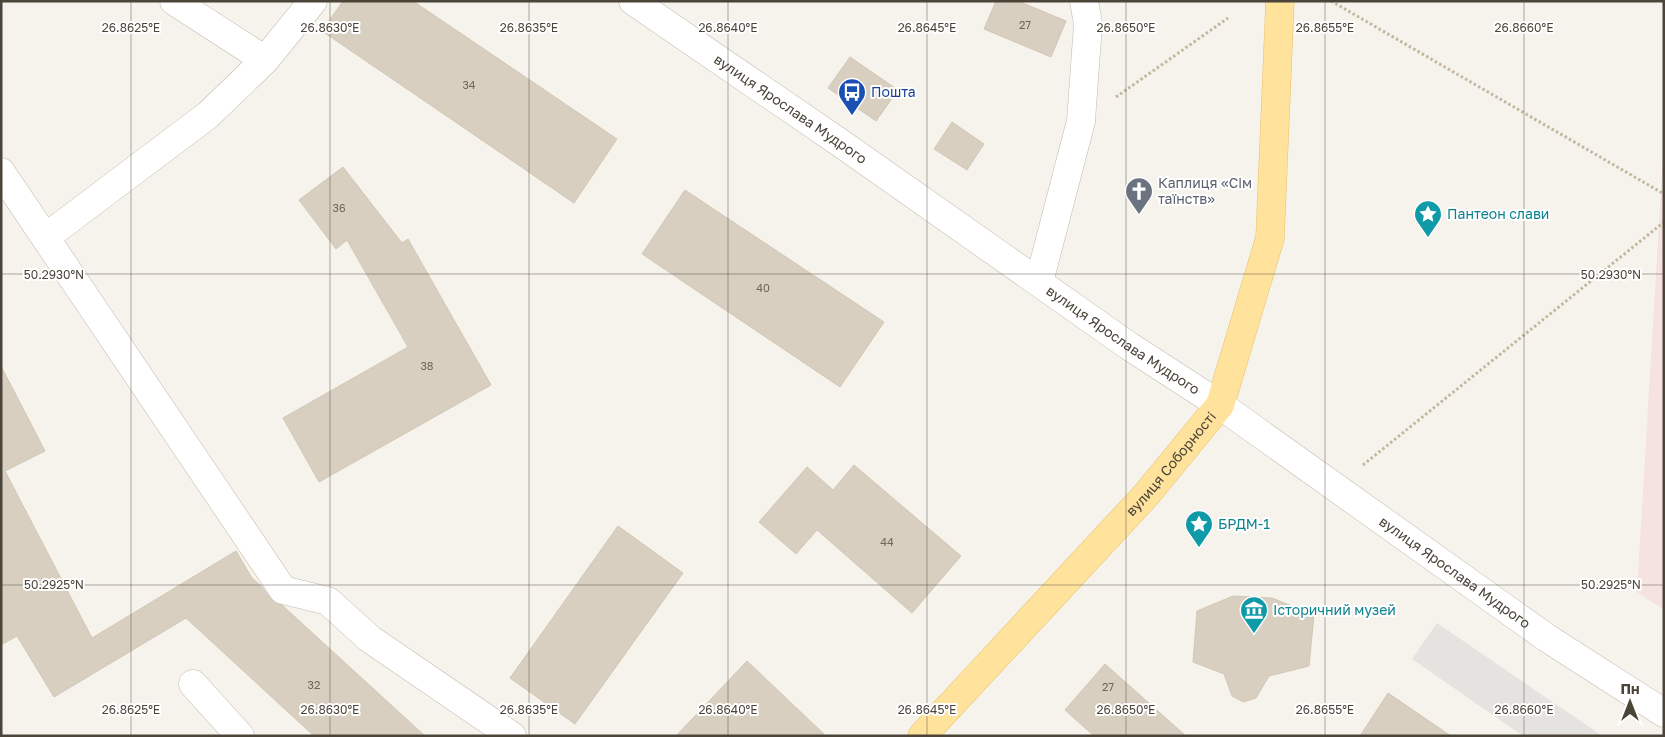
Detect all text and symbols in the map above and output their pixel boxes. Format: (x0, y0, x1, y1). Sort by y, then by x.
house number: 27 (1019, 18, 1031, 31)
text: 26.8625°E (102, 20, 160, 35)
text: 26.8630°E (301, 20, 359, 35)
text: 26.8635°E (500, 20, 558, 35)
text: 26.8640°E (698, 20, 758, 35)
text: 26.8645°E (898, 20, 956, 35)
text: 26.8650°E (1097, 20, 1155, 35)
text: 26.8655°E (1296, 20, 1354, 35)
text: 26.8660°E (1494, 20, 1554, 35)
street label: вулиця Ярослава Мудрого (711, 50, 871, 167)
bus stop icon: Пошта (837, 77, 867, 116)
house number: 34 (462, 78, 476, 91)
place label: Пошта (871, 83, 916, 100)
place label: Каплиця «Сім таїнств» (1158, 174, 1252, 207)
church icon: Каплиця «Сім таїнств» (1124, 176, 1154, 215)
place icon: Пантеон слави (1413, 199, 1443, 238)
house number: 36 (332, 201, 346, 214)
place label: Пантеон слави (1447, 205, 1549, 222)
text: 50.2930°N (24, 267, 84, 282)
text: 50.2930°N (1581, 267, 1641, 282)
house number: 40 (756, 281, 770, 294)
street label: вулиця Ярослава Мудрого (1043, 282, 1203, 398)
house number: 38 (420, 359, 434, 372)
street label: вулиця Соборності (1122, 408, 1219, 519)
place icon: БРДМ-1 (1184, 509, 1214, 548)
street label: вулиця Ярослава Мудрого (1376, 512, 1534, 632)
place label: БРДМ-1 (1218, 515, 1270, 532)
house number: 44 (880, 535, 894, 548)
text: 50.2925°N (24, 577, 84, 592)
text: 50.2925°N (1581, 577, 1641, 592)
museum icon: Історичний музей (1239, 595, 1269, 634)
place label: Історичний музей (1273, 601, 1396, 618)
north arrow (1605, 677, 1655, 727)
house number: 32 (308, 678, 320, 691)
house number: 27 (1102, 680, 1114, 693)
text: Пн (1620, 680, 1640, 697)
text: 26.8625°E (102, 702, 160, 717)
text: 26.8630°E (301, 702, 359, 717)
text: 26.8635°E (500, 702, 558, 717)
text: 26.8640°E (698, 702, 758, 717)
text: 26.8645°E (898, 702, 956, 717)
text: 26.8650°E (1097, 702, 1155, 717)
text: 26.8655°E (1296, 702, 1354, 717)
text: 26.8660°E (1494, 702, 1554, 717)

